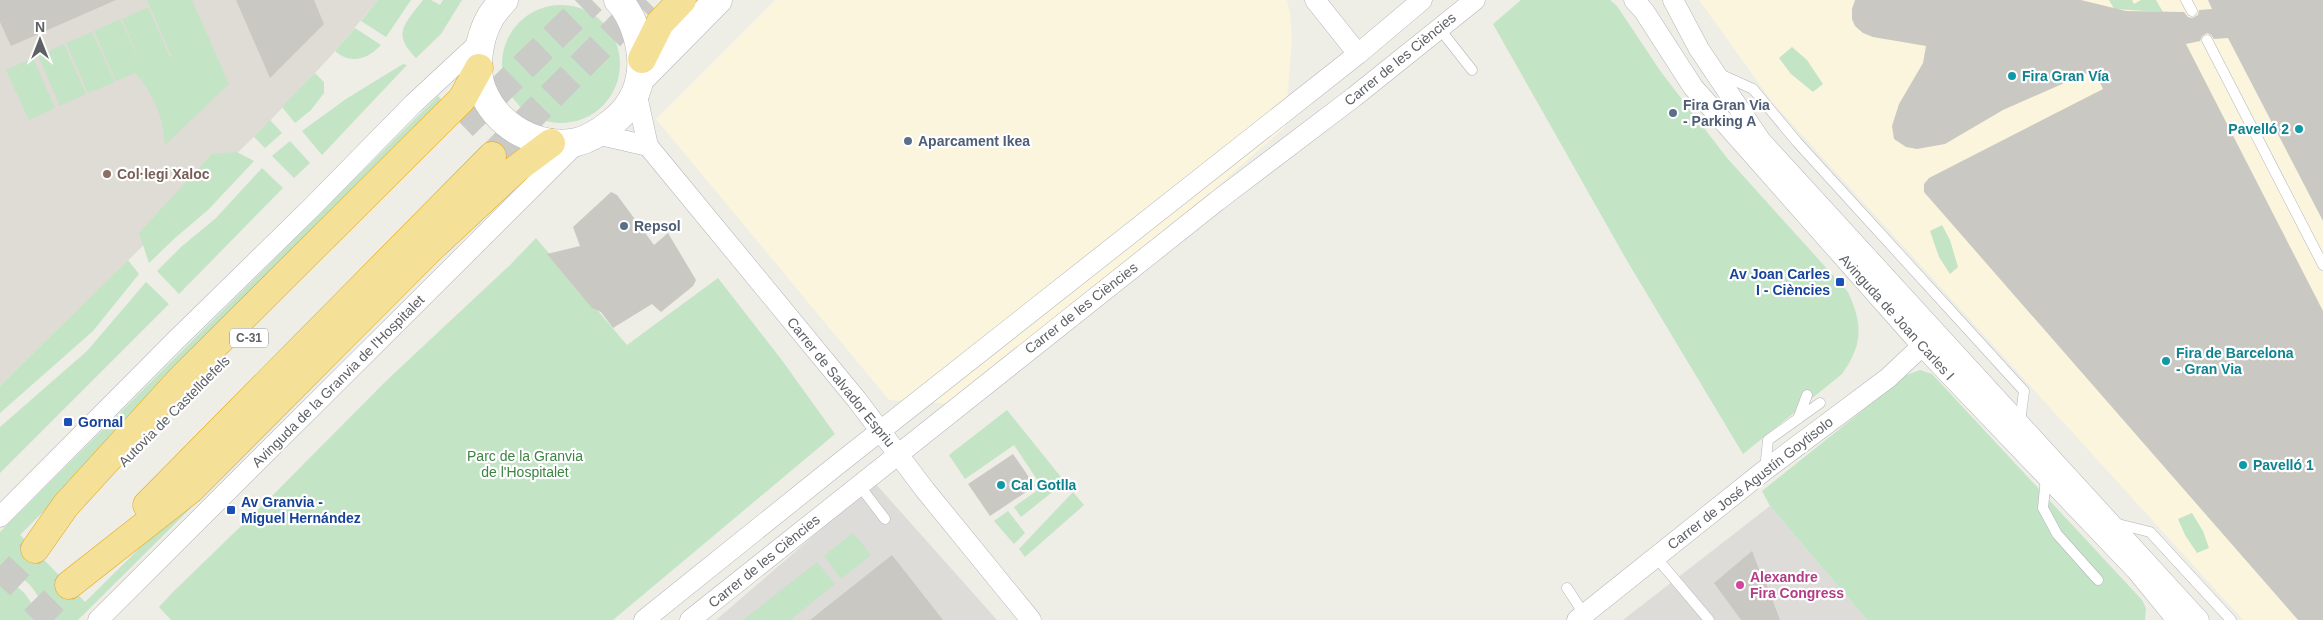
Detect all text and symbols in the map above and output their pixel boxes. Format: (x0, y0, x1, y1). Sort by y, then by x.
street label: Carrer de les Ciències (1341, 9, 1459, 109)
north arrow (15, 15, 65, 65)
text: N (35, 19, 45, 35)
place label: Fira Gran Vía (2022, 68, 2109, 84)
marker: Fira Gran Vía (2006, 70, 2018, 82)
place label: Fira Gran Via - Parking A (1683, 97, 1770, 129)
marker: Fira Gran Via - Parking A (1667, 107, 1679, 119)
place label: Pavelló 2 (2228, 121, 2289, 137)
marker: Pavelló 2 (2293, 123, 2305, 135)
place label: Aparcament Ikea (918, 133, 1030, 149)
marker: Aparcament Ikea (902, 135, 914, 147)
place label: Col·legi Xaloc (117, 166, 210, 182)
marker: Col·legi Xaloc (101, 168, 113, 180)
place label: Repsol (634, 218, 681, 234)
marker: Repsol (618, 220, 630, 232)
street label: Avinguda de Joan Carles I (1836, 251, 1958, 383)
street label: Carrer de les Ciències (1022, 259, 1140, 357)
place label: Av Joan Carles I - Ciències (1729, 266, 1830, 298)
marker: Av Joan Carles I - Ciències (1834, 276, 1846, 288)
street label: Avinguda de la Granvia de l'Hospitalet (249, 292, 427, 470)
street label: Carrer de Salvador Espriu (784, 314, 898, 450)
road number: C-31 (230, 328, 268, 348)
place label: Fira de Barcelona - Gran Via (2176, 345, 2294, 377)
street label: Autovia de Castelldefels (115, 352, 233, 470)
marker: Fira de Barcelona - Gran Via (2160, 355, 2172, 367)
street label: Carrer de José Agustín Goytisolo (1664, 413, 1836, 553)
place label: Gornal (78, 414, 123, 430)
marker: Gornal (62, 416, 74, 428)
park label: Parc de la Granvia de l'Hospitalet (467, 448, 583, 480)
place label: Pavelló 1 (2253, 457, 2314, 473)
marker: Pavelló 1 (2237, 459, 2249, 471)
place label: Cal Gotlla (1011, 477, 1077, 493)
marker: Cal Gotlla (995, 479, 1007, 491)
place label: Av Granvia - Miguel Hernández (241, 494, 361, 526)
marker: Av Granvia - Miguel Hernández (225, 504, 237, 516)
street label: Carrer de les Ciències (705, 511, 823, 611)
place label: Alexandre Fira Congress (1750, 569, 1844, 601)
marker: Alexandre Fira Congress (1734, 579, 1746, 591)

